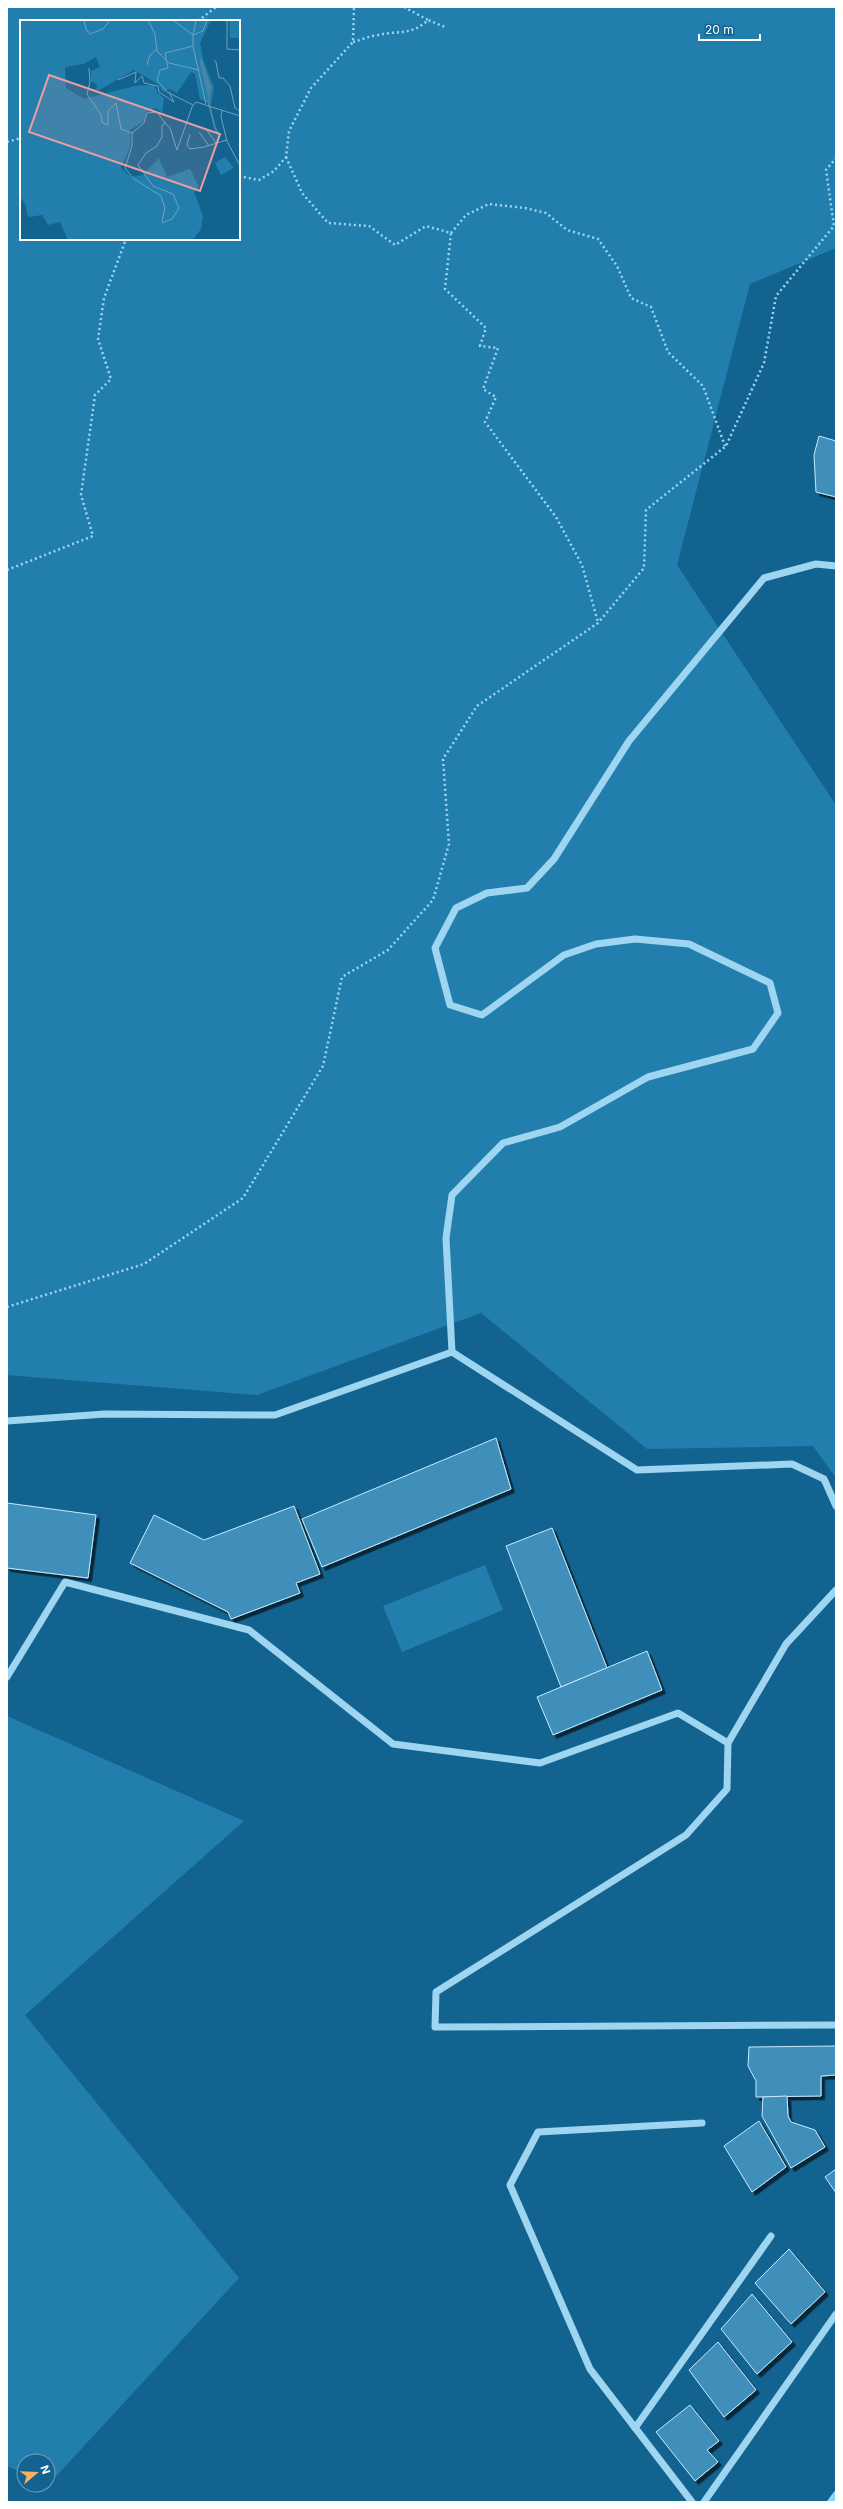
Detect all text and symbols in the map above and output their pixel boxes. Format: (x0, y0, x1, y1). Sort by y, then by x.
scale bar (699, 16, 760, 42)
inset map (20, 20, 240, 240)
text: 20 m (705, 22, 734, 37)
north arrow (16, 2453, 56, 2493)
text: N (37, 2463, 53, 2476)

